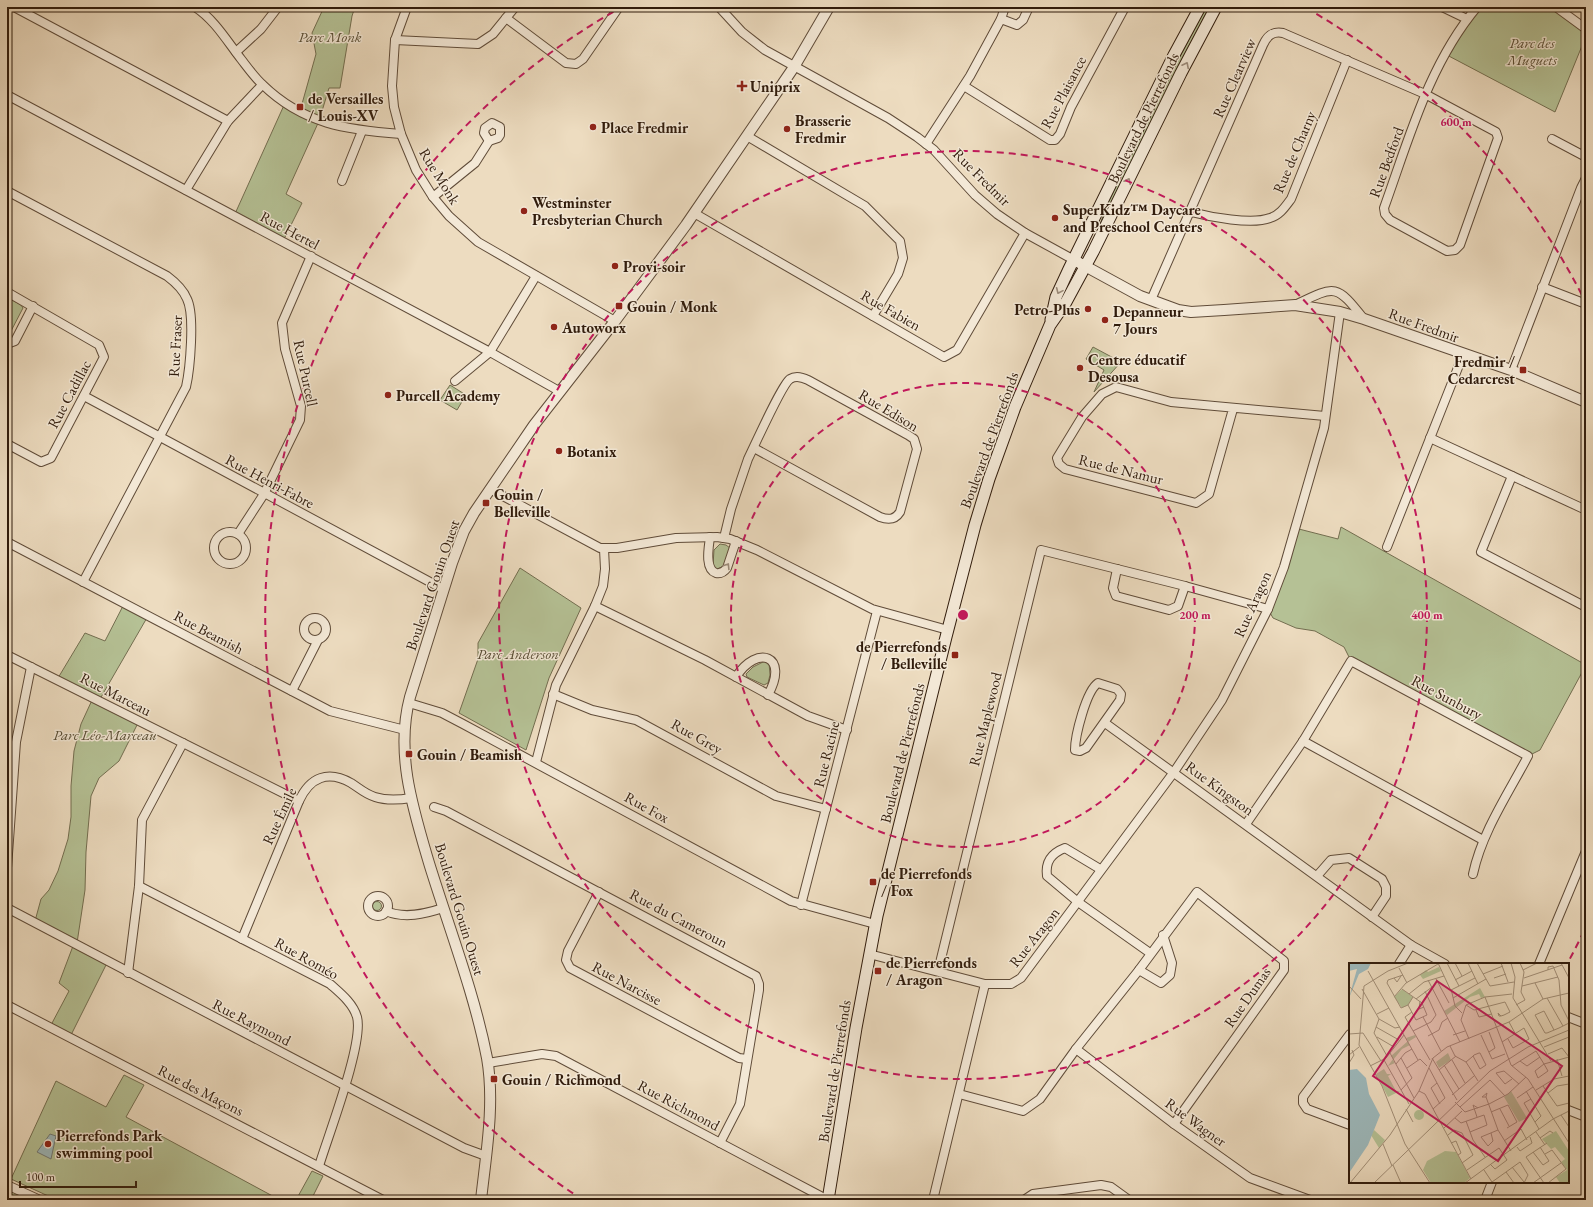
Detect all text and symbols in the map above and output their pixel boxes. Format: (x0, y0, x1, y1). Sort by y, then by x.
park label: Parc Monk (298, 27, 362, 46)
park label: Parc des Muguets (1506, 33, 1558, 69)
street label: Rue Clearview (1208, 35, 1260, 121)
street label: Boulevard de Pierrefonds (1103, 49, 1183, 187)
street label: Rue Plaisance (1036, 52, 1090, 132)
one-way arrow (1181, 61, 1188, 69)
place label: Uniprix (750, 77, 801, 96)
marker: Uniprix (737, 81, 747, 91)
place label: de Versailles / Louis-XV (308, 89, 384, 125)
marker: de Versailles / Louis-XV (295, 102, 305, 112)
street label: Rue de Charny (1268, 108, 1320, 196)
place label: Brasserie Fredmir (795, 111, 851, 147)
text: 600 m (1440, 114, 1472, 130)
place label: Place Fredmir (601, 118, 689, 137)
marker: Place Fredmir (588, 122, 598, 132)
marker: Brasserie Fredmir (782, 124, 792, 134)
street label: Rue Bedford (1364, 124, 1408, 200)
street label: Rue Monk (415, 144, 465, 209)
street label: Rue Fredmir (949, 144, 1015, 210)
one-way arrow (1123, 178, 1131, 186)
place label: Westminster Presbyterian Church (532, 193, 663, 229)
place label: SuperKidz™ Daycare and Preschool Centers (1063, 200, 1202, 236)
street label: Rue Hertel (257, 206, 323, 254)
marker: Westminster Presbyterian Church (519, 206, 529, 216)
marker: SuperKidz™ Daycare and Preschool Centers (1050, 213, 1060, 223)
place label: Provi-soir (623, 257, 686, 276)
marker: Provi-soir (610, 261, 620, 271)
street label: Rue Fabien (858, 285, 924, 335)
one-way arrow (1056, 287, 1064, 295)
place label: Gouin / Monk (627, 297, 718, 316)
place label: Petro-Plus (1014, 300, 1080, 319)
marker: Gouin / Monk (614, 301, 624, 311)
place label: Depanneur 7 Jours (1113, 302, 1184, 338)
street label: Rue Fredmir (1386, 303, 1462, 347)
marker: Petro-Plus (1083, 304, 1093, 314)
street label: Rue Fraser (164, 315, 186, 377)
marker: Depanneur 7 Jours (1100, 315, 1110, 325)
place label: Autoworx (561, 318, 627, 337)
marker: Autoworx (549, 322, 559, 332)
street label: Rue Purcell (290, 338, 322, 408)
place label: Centre éducatif Desousa (1088, 350, 1188, 386)
place label: Fredmir / Cedarcrest (1448, 352, 1515, 388)
street label: Rue Cadillac (43, 357, 95, 431)
marker: Centre éducatif Desousa (1075, 363, 1085, 373)
marker: Fredmir / Cedarcrest (1518, 365, 1528, 375)
street label: Boulevard de Pierrefonds (955, 369, 1023, 511)
street label: Rue Edison (855, 385, 923, 435)
place label: Purcell Academy (396, 386, 501, 405)
marker: Purcell Academy (383, 390, 393, 400)
place label: Botanix (567, 442, 617, 461)
marker: Botanix (554, 446, 564, 456)
street label: Rue de Namur (1077, 449, 1165, 489)
street label: Rue Henri-Fabre (222, 450, 318, 512)
place label: Gouin / Belleville (494, 485, 550, 521)
marker: Gouin / Belleville (481, 498, 491, 508)
street label: Boulevard Gouin Ouest (401, 517, 463, 653)
one-way arrow (722, 563, 729, 570)
street label: Rue Aragon (1229, 568, 1275, 640)
street label: Rue Beamish (171, 606, 247, 658)
text: 200 m (1179, 607, 1211, 623)
text: 400 m (1411, 607, 1443, 623)
centre of rings (956, 608, 970, 622)
place label: de Pierrefonds / Belleville (856, 637, 947, 673)
park label: Parc Anderson (477, 644, 559, 663)
marker: de Pierrefonds / Belleville (950, 650, 960, 660)
street label: Rue Marceau (77, 668, 155, 720)
street label: Rue Maplewood (964, 670, 1006, 768)
street label: Rue Sunbury (1408, 670, 1486, 724)
street label: Boulevard de Pierrefonds (875, 681, 929, 825)
street label: Rue Grey (668, 714, 726, 758)
street label: Rue Racine (809, 719, 843, 789)
park label: Parc Léo-Marceau (53, 725, 157, 744)
place label: Gouin / Beamish (417, 745, 523, 764)
marker: Gouin / Beamish (404, 749, 414, 759)
street label: Rue Kingston (1182, 757, 1258, 819)
street label: Rue Émile (258, 784, 300, 848)
street label: Rue Fox (621, 787, 673, 827)
street label: Boulevard Gouin Ouest (431, 841, 489, 978)
place label: de Pierrefonds / Fox (881, 864, 972, 900)
marker: de Pierrefonds / Fox (868, 877, 878, 887)
street label: Rue du Cameroun (627, 884, 731, 952)
street label: Rue Aragon (1005, 903, 1063, 971)
street label: Rue Roméo (272, 933, 342, 983)
place label: de Pierrefonds / Aragon (886, 953, 977, 989)
street label: Rue Narcisse (589, 957, 665, 1009)
street label: Rue Dumas (1219, 963, 1275, 1031)
inset map (1349, 963, 1569, 1183)
marker: de Pierrefonds / Aragon (873, 966, 883, 976)
street label: Rue Raymond (210, 994, 295, 1050)
street label: Boulevard de Pierrefonds (813, 998, 855, 1144)
street label: Rue des Maçons (155, 1060, 247, 1120)
place label: Gouin / Richmond (502, 1070, 622, 1089)
marker: Gouin / Richmond (489, 1074, 499, 1084)
street label: Rue Richmond (635, 1075, 724, 1135)
street label: Rue Wagner (1162, 1093, 1230, 1151)
place label: Pierrefonds Park swimming pool (56, 1126, 163, 1162)
marker: Pierrefonds Park swimming pool (43, 1139, 53, 1149)
scale bar (20, 1163, 136, 1189)
text: 100 m (26, 1169, 56, 1185)

